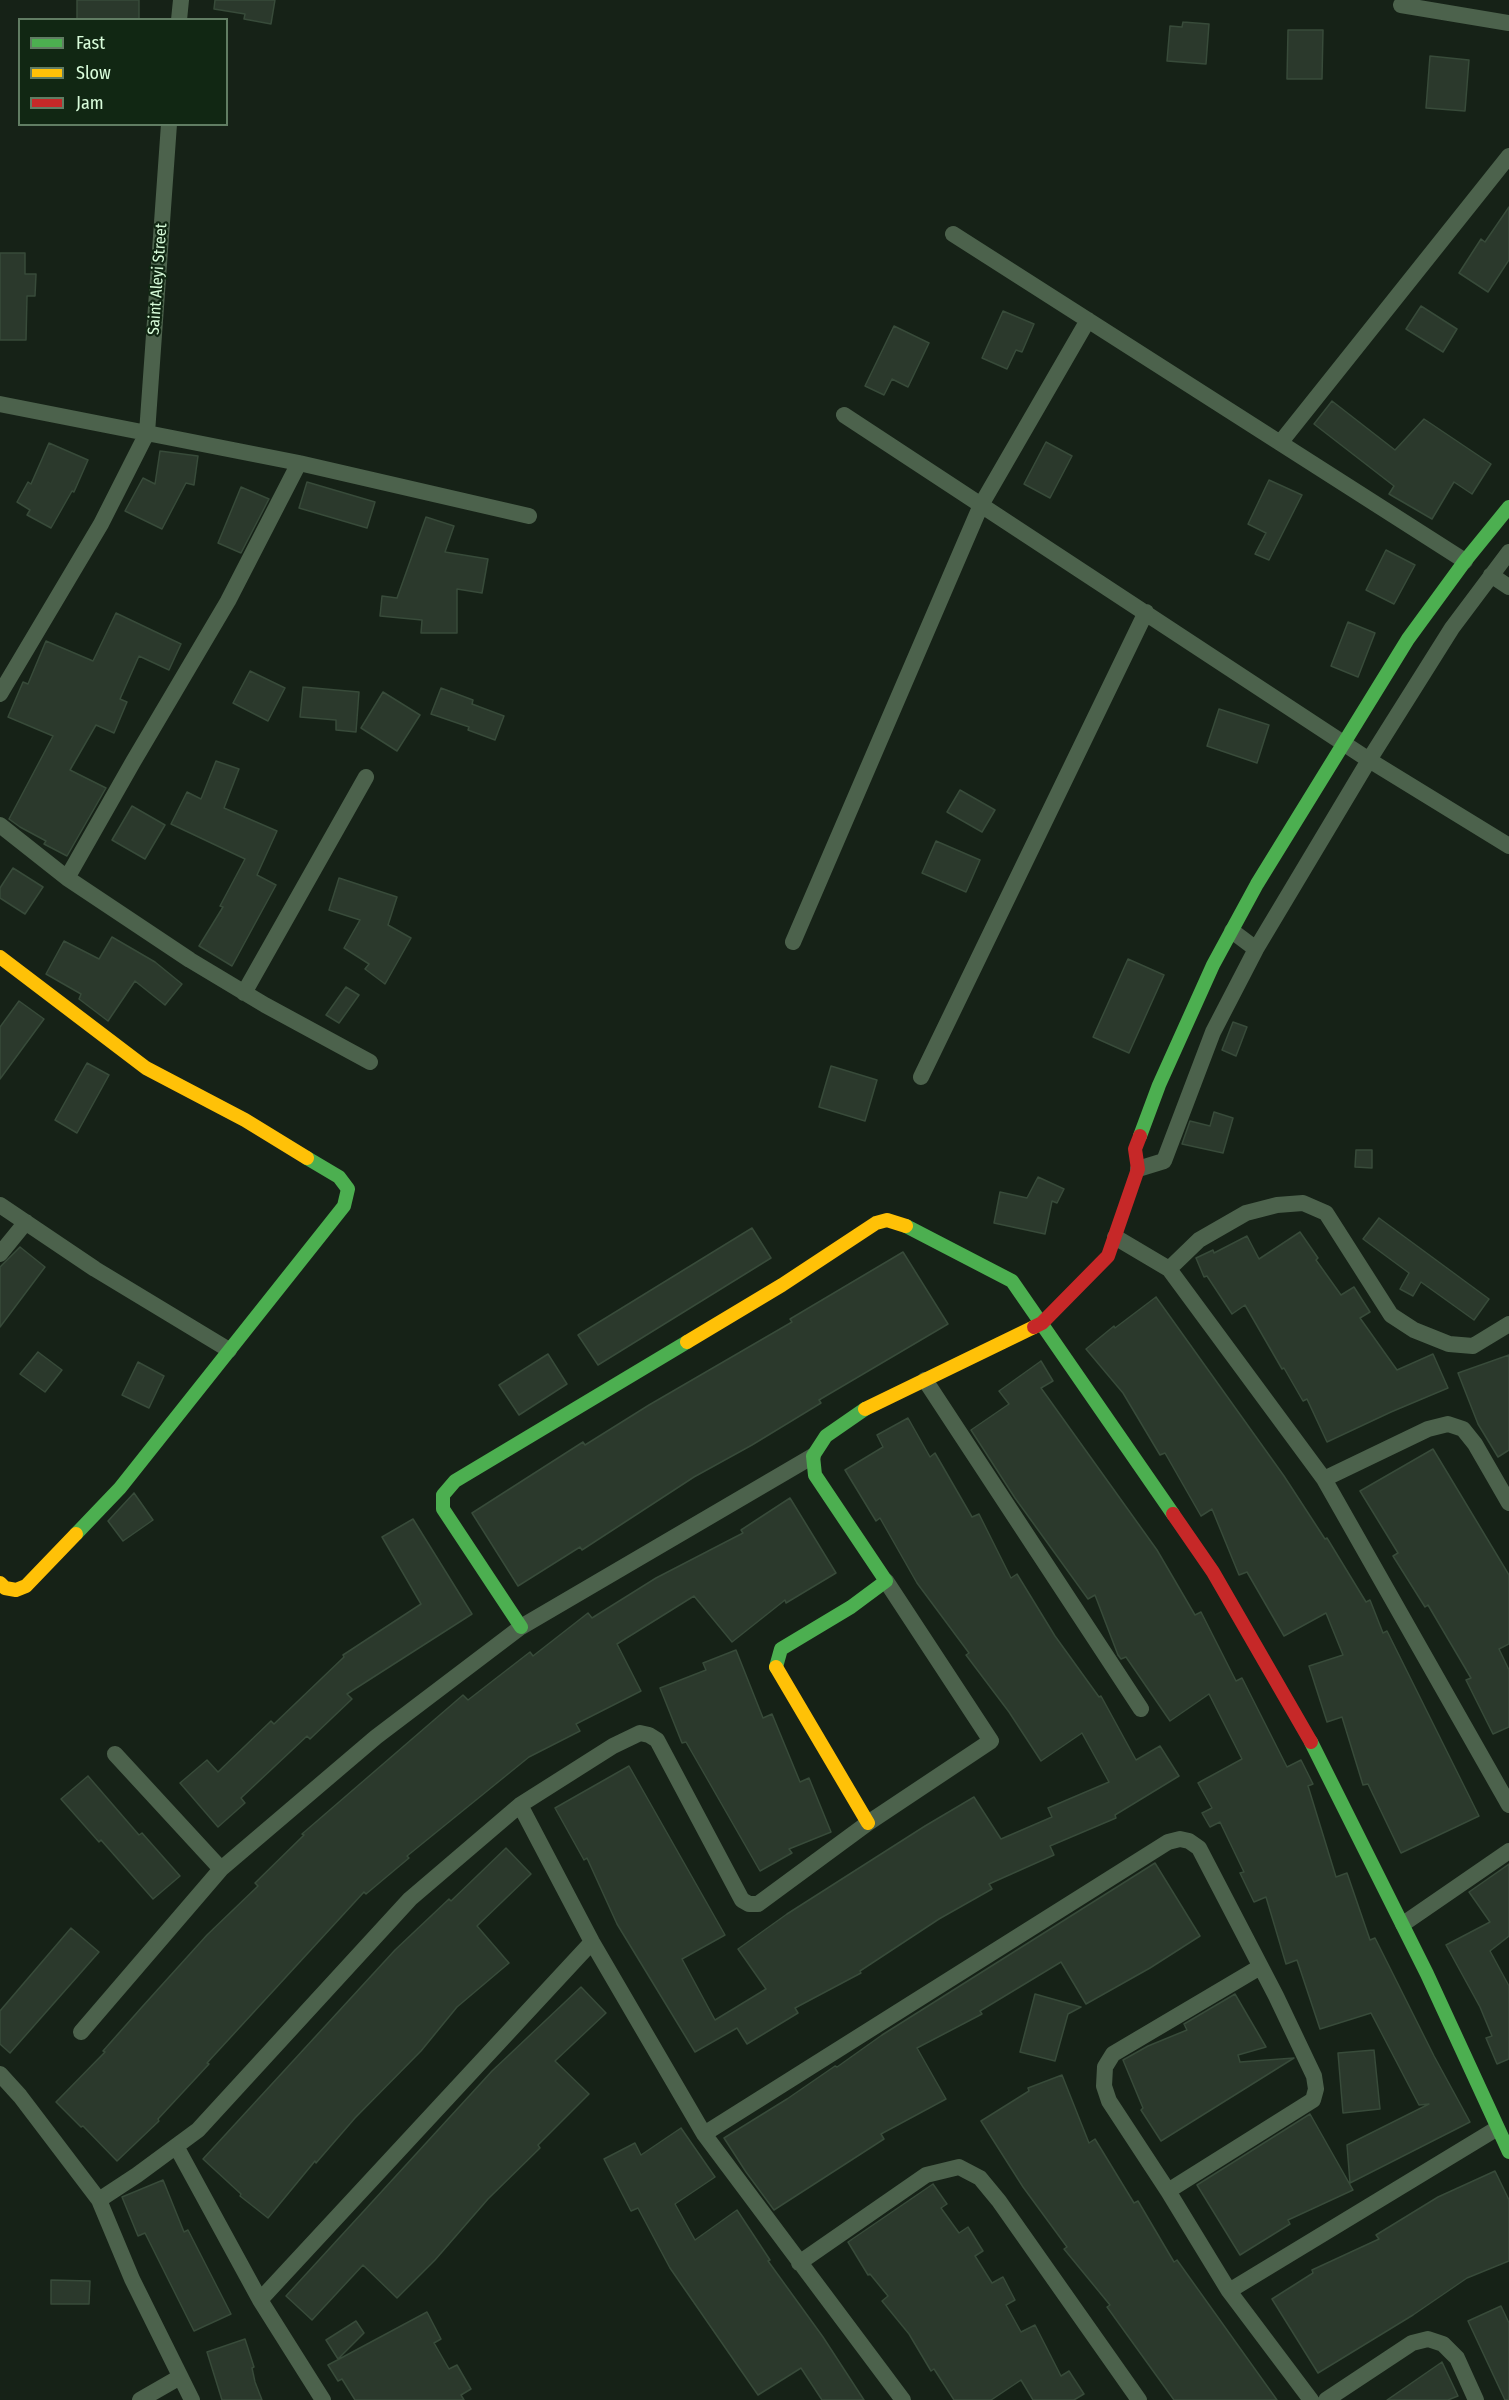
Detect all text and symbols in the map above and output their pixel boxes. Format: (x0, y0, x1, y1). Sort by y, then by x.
legend (18, 18, 228, 126)
text: Fast (76, 32, 105, 54)
text: Slow (76, 62, 111, 84)
text: Jam (76, 92, 104, 114)
street label: Saint Aleyi Street (145, 223, 171, 335)

